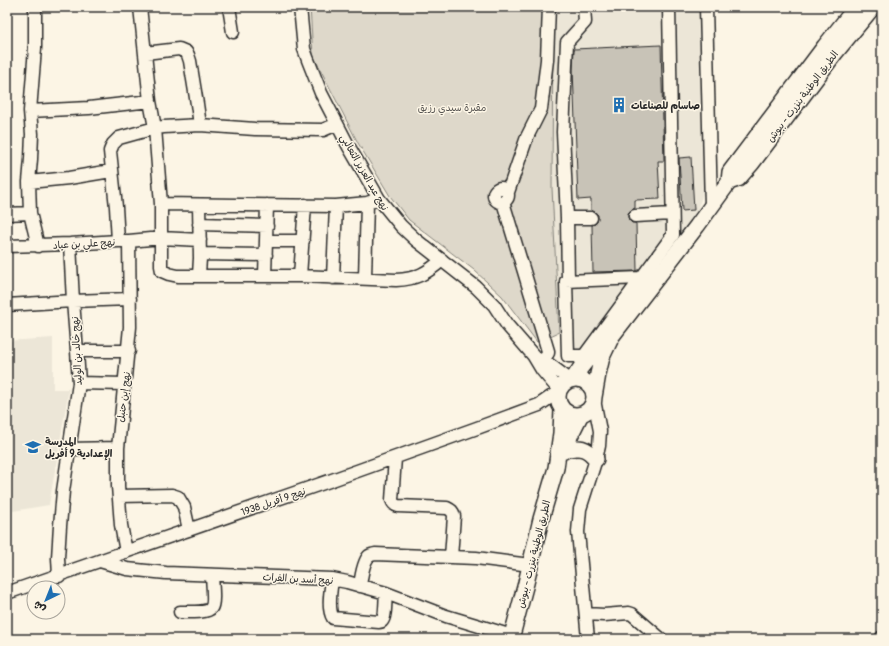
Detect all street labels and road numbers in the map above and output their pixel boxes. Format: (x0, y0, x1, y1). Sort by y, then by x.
street label: الطريق الوطنية بنزرت - ببوش (765, 49, 841, 145)
street label: نهج عبد العزيز الثعالبي (335, 132, 391, 214)
street label: نهج علي بن عياد (53, 236, 116, 255)
street label: نهج خالد بن الوليد (69, 316, 86, 386)
street label: نهج إبن حنبل (115, 371, 134, 423)
street label: نهج 9 أفريل 1938 (239, 485, 308, 520)
street label: الطريق الوطنية بنزرت - ببوش (515, 499, 553, 610)
street label: نهج أسد بن الفرات (262, 571, 334, 588)

